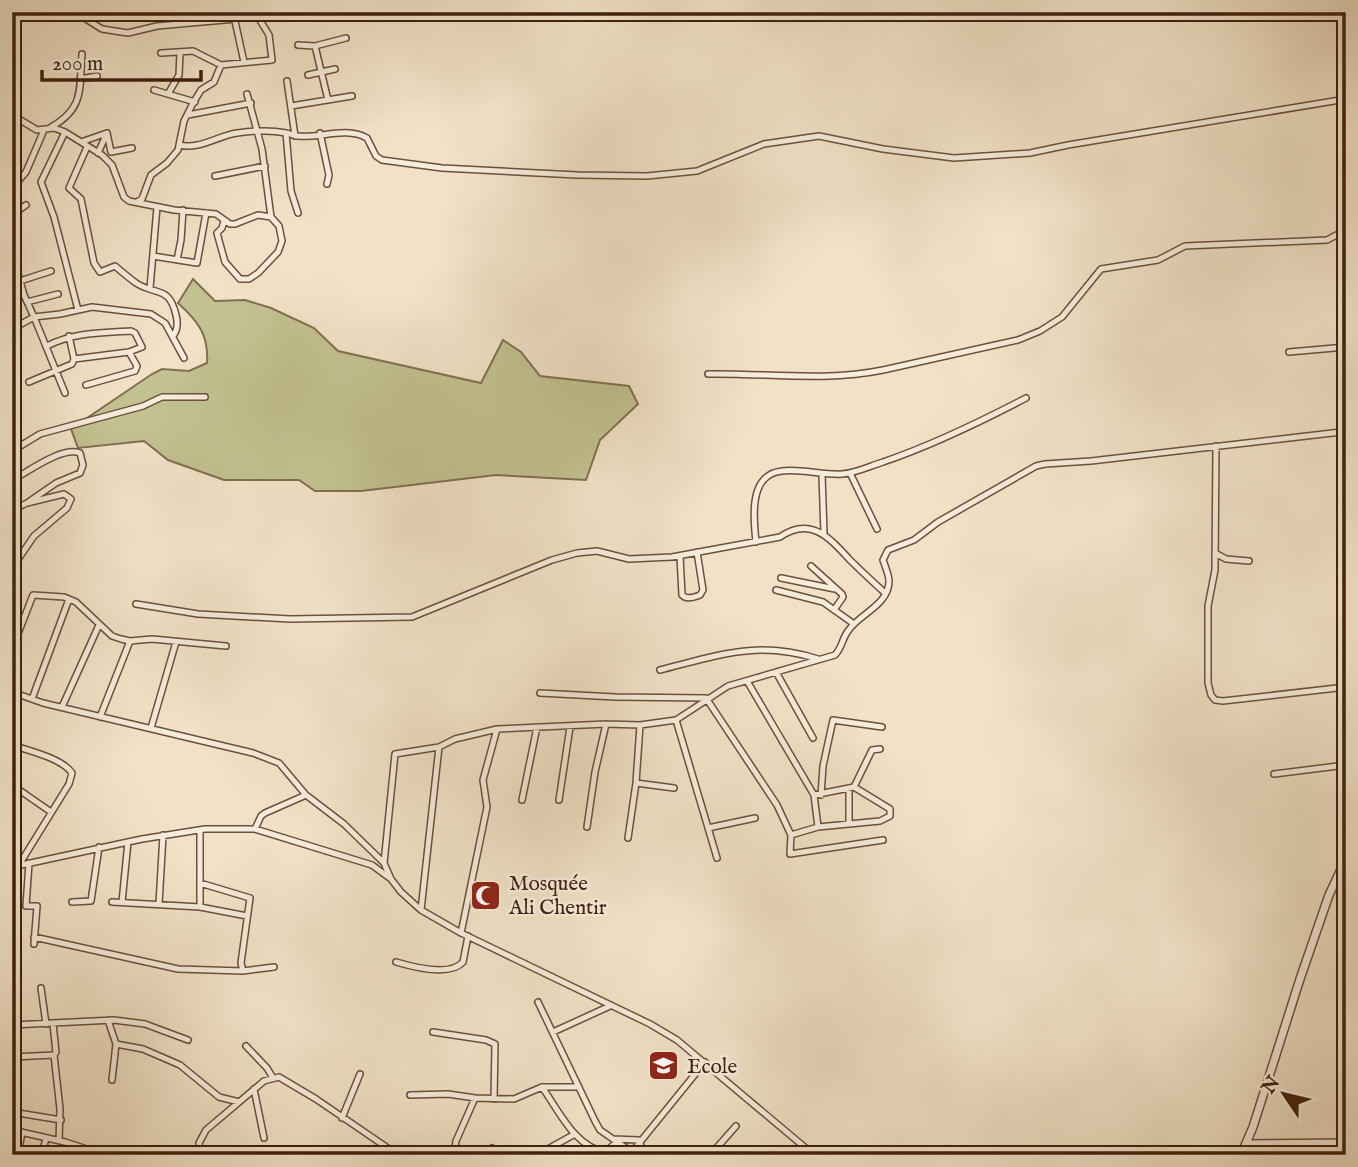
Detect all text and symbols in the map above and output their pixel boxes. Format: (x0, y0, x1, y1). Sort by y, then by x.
scale bar (42, 38, 201, 82)
text: 200 m (52, 51, 103, 78)
place label: Mosquée Ali Chentir (508, 871, 607, 922)
mosque icon: Mosquée Ali Chentir (469, 878, 503, 912)
school or university icon: Ecole (647, 1049, 681, 1083)
place label: Ecole (687, 1054, 737, 1081)
north arrow (1250, 1058, 1320, 1128)
text: N (1257, 1071, 1287, 1100)

